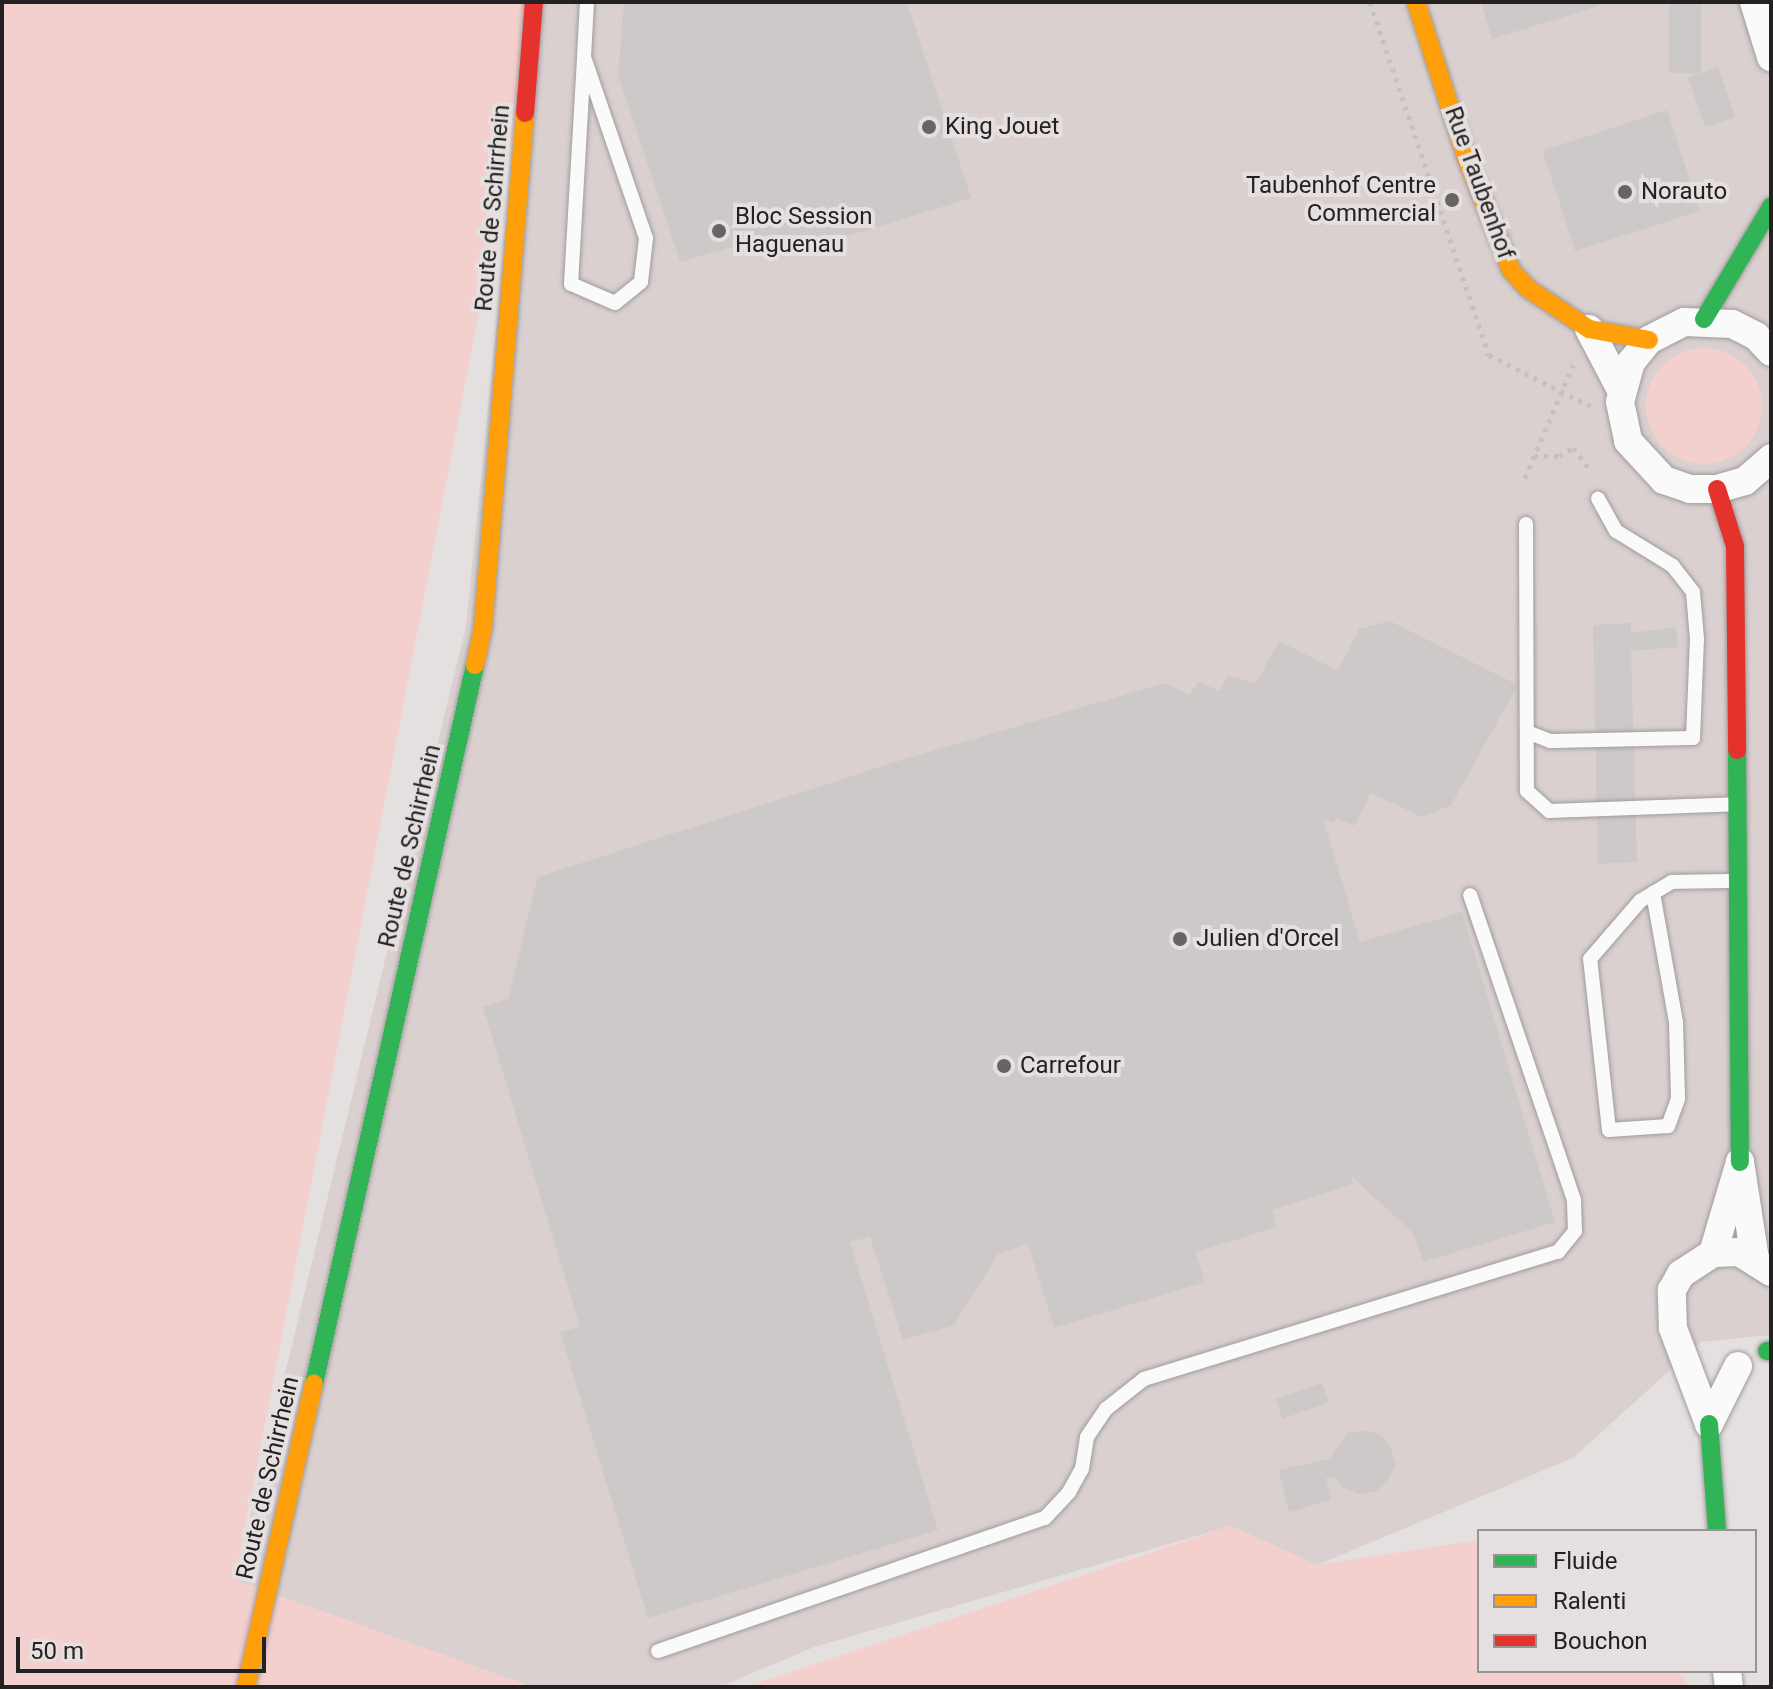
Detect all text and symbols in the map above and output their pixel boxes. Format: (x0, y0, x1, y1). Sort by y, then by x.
street label: Route de Schirrhein (470, 103, 516, 313)
street label: Rue Taubenhof (1438, 103, 1520, 263)
place label: King Jouet (945, 113, 1059, 141)
marker: King Jouet (920, 118, 938, 136)
place label: Taubenhof Centre Commercial (1246, 172, 1436, 228)
place label: Norauto (1641, 178, 1727, 206)
marker: Norauto (1616, 183, 1634, 201)
marker: Taubenhof Centre Commercial (1443, 191, 1461, 209)
place label: Bloc Session Haguenau (735, 203, 873, 259)
marker: Bloc Session Haguenau (710, 222, 728, 240)
street label: Route de Schirrhein (373, 742, 447, 950)
place label: Julien d'Orcel (1196, 925, 1339, 953)
marker: Julien d'Orcel (1171, 930, 1189, 948)
place label: Carrefour (1020, 1052, 1121, 1080)
marker: Carrefour (995, 1057, 1013, 1075)
street label: Route de Schirrhein (231, 1374, 305, 1582)
legend (1477, 1529, 1757, 1673)
text: Fluide (1553, 1547, 1617, 1575)
text: Ralenti (1553, 1587, 1626, 1615)
scale bar (20, 1621, 270, 1671)
text: Bouchon (1553, 1627, 1648, 1655)
text: 50 m (30, 1637, 84, 1665)

